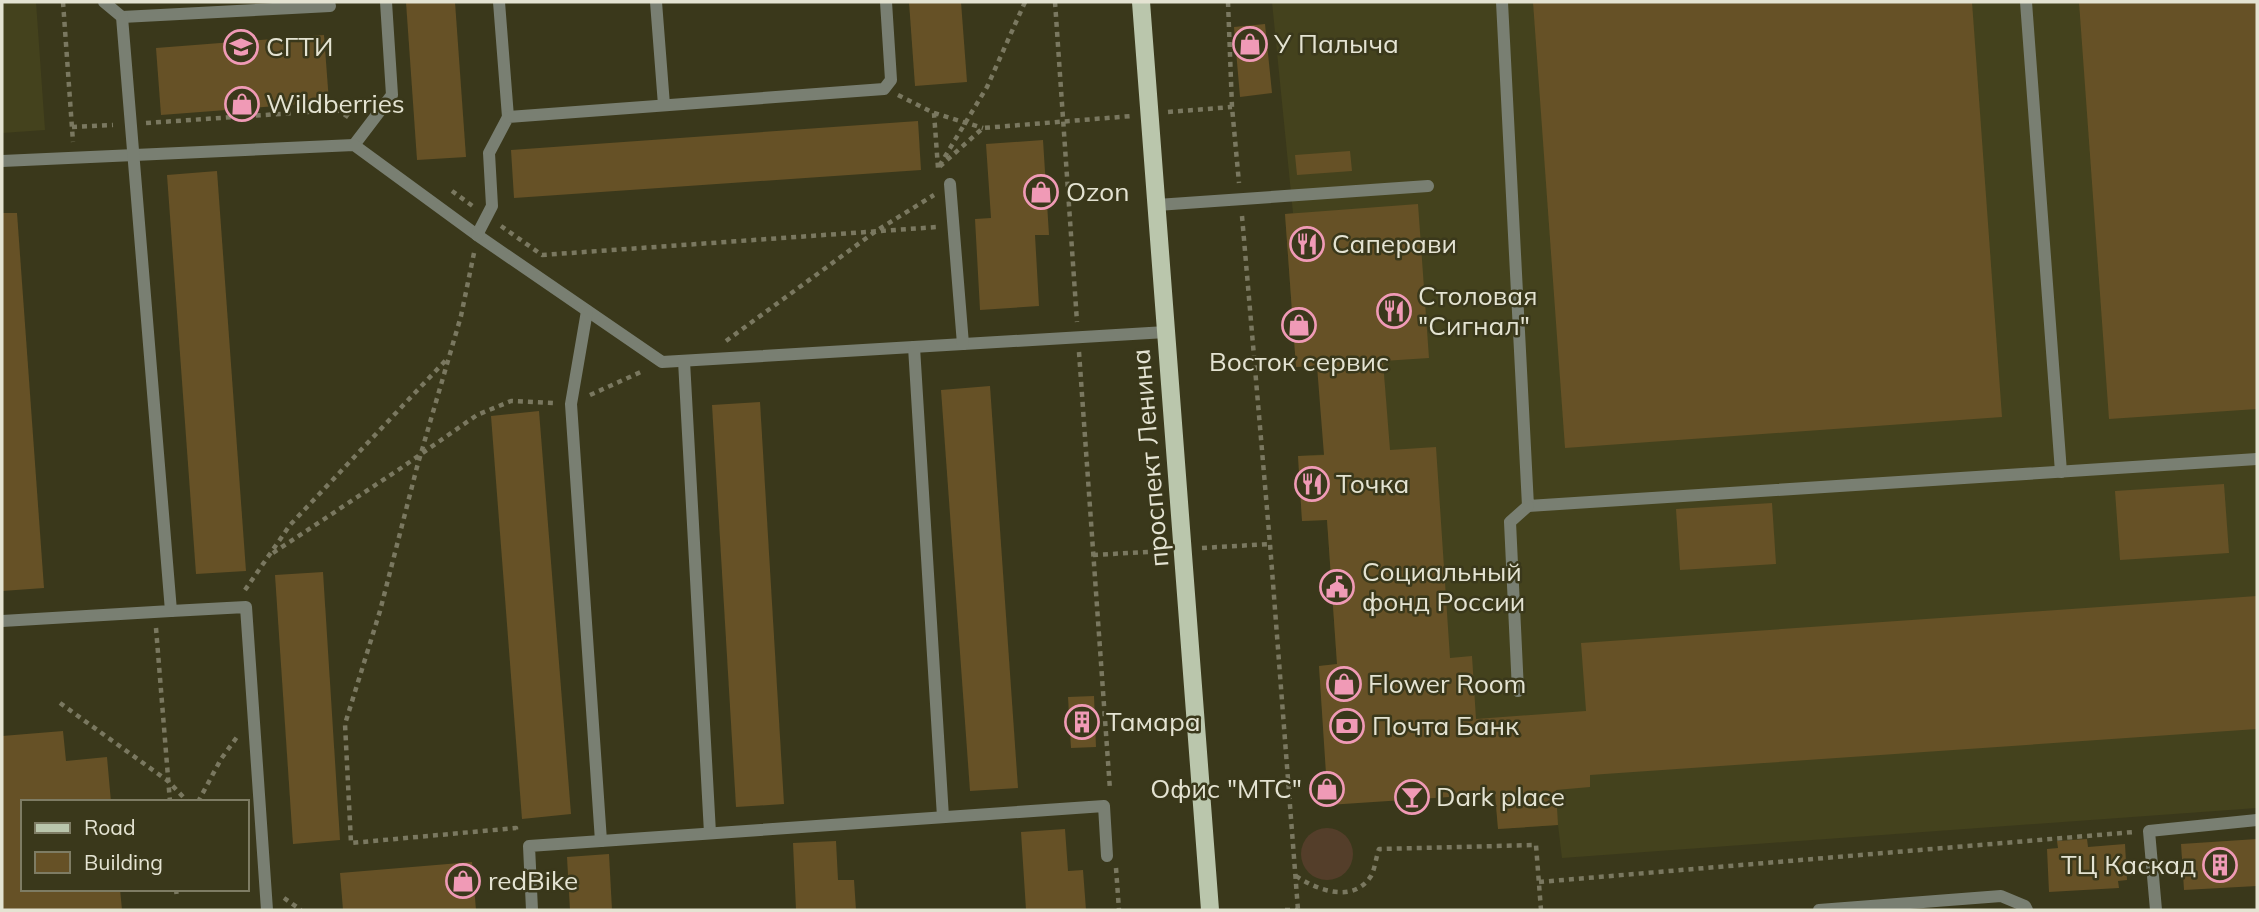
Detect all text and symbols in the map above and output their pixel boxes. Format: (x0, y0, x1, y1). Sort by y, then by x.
shop icon: У Палыча (1231, 25, 1269, 63)
place label: У Палыча (1273, 27, 1399, 60)
school or university icon: СГТИ (222, 28, 260, 66)
place label: СГТИ (266, 30, 333, 63)
shop icon: Wildberries (223, 85, 261, 123)
place label: Wildberries (266, 87, 405, 120)
shop icon: Ozon (1022, 173, 1060, 211)
place label: Ozon (1066, 175, 1129, 208)
restaurant icon: Саперави (1288, 225, 1326, 263)
place label: Саперави (1332, 227, 1457, 260)
place label: Столовая "Сигнал" (1418, 279, 1537, 342)
restaurant icon: Столовая "Сигнал" (1375, 292, 1413, 330)
shop icon: Восток сервис (1280, 306, 1318, 344)
place label: Восток сервис (1209, 345, 1389, 378)
street label: проспект Ленина (1124, 348, 1175, 568)
restaurant icon: Точка (1293, 465, 1331, 503)
place label: Точка (1336, 467, 1409, 500)
place label: Социальный фонд России (1362, 555, 1525, 618)
public building icon: Социальный фонд России (1318, 568, 1356, 606)
shop icon: Flower Room (1325, 665, 1363, 703)
place label: Flower Room (1368, 667, 1526, 700)
building icon: Тамара (1063, 703, 1101, 741)
place label: Тамара (1106, 705, 1201, 738)
bank icon: Почта Банк (1328, 707, 1366, 745)
place label: Почта Банк (1372, 709, 1519, 742)
shop icon: Офис "МТС" (1308, 770, 1346, 808)
place label: Офис "МТС" (1150, 772, 1302, 805)
bar icon: Dark place (1393, 778, 1431, 816)
place label: Dark place (1436, 780, 1565, 813)
legend (21, 800, 248, 891)
text: Road (84, 814, 135, 840)
building icon: ТЦ Каскад (2201, 846, 2239, 884)
place label: ТЦ Каскад (2061, 848, 2196, 881)
text: Building (84, 849, 163, 875)
shop icon: redBike (444, 862, 482, 900)
place label: redBike (488, 864, 578, 897)

